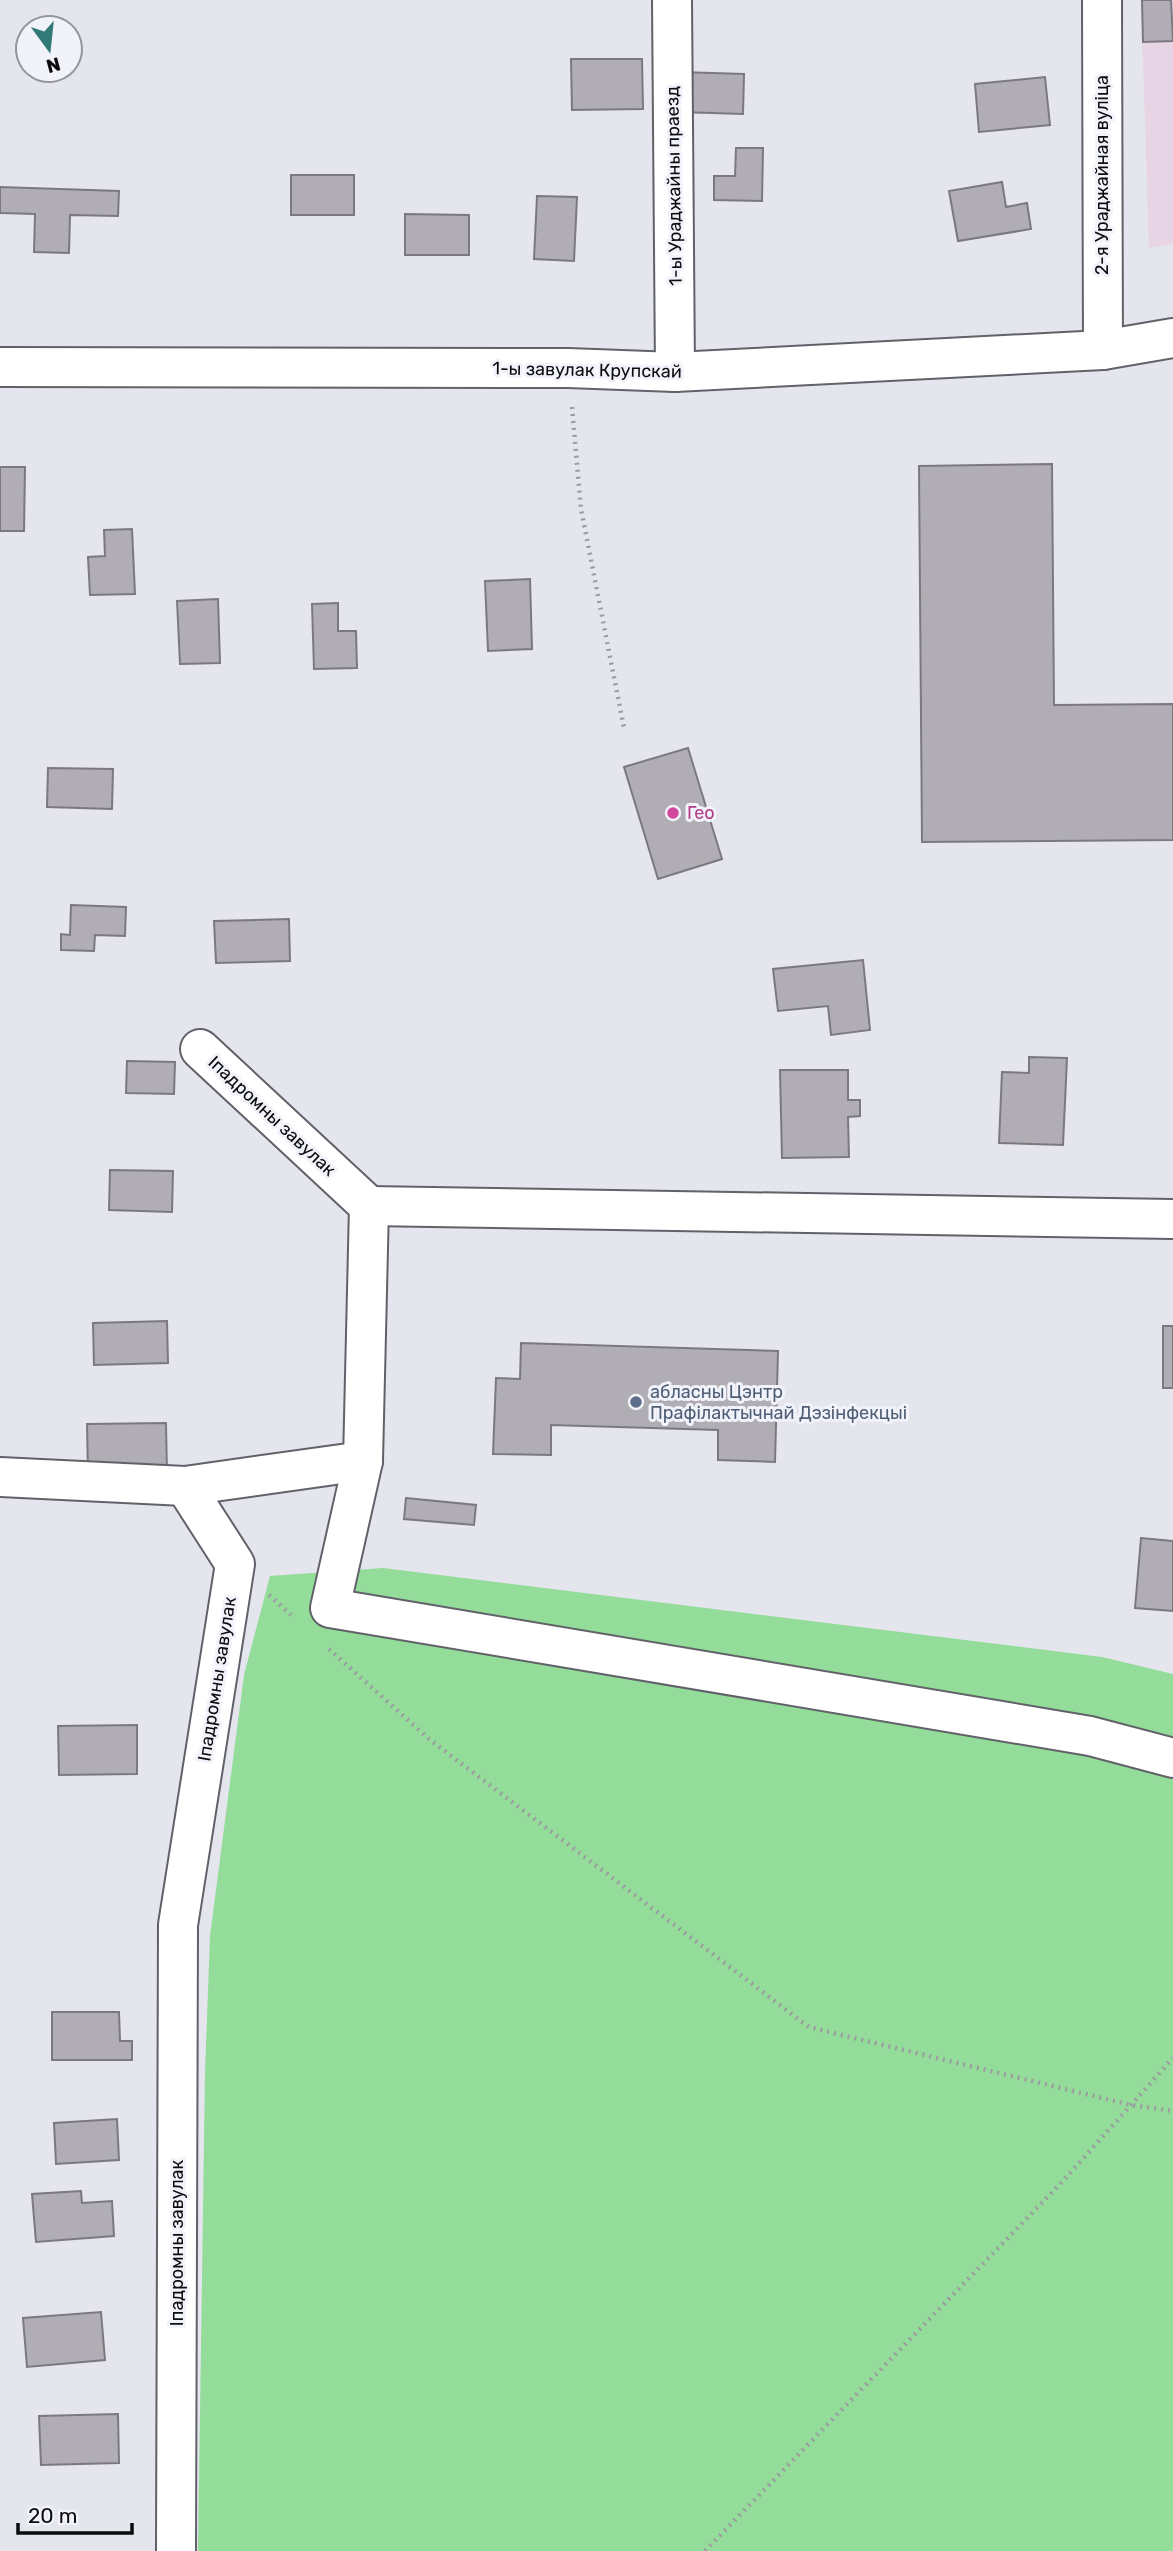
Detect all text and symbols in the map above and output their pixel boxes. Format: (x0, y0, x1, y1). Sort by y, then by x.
north arrow (14, 14, 84, 84)
text: N (44, 52, 63, 78)
street label: 2-я Ураджайная вуліца (1091, 75, 1113, 275)
street label: 1-ы Ураджайны праезд (661, 86, 687, 286)
street label: 1-ы завулак Крупскай (492, 357, 682, 383)
place label: Гео (687, 802, 715, 824)
marker: Гео (665, 805, 681, 821)
street label: Іпадромны завулак (204, 1051, 341, 1181)
place label: абласны Цэнтр Прафілактычнай Дэзінфекцыі (650, 1381, 907, 1424)
marker: абласны Цэнтр Прафілактычнай Дэзінфекцыі (628, 1394, 644, 1410)
street label: Іпадромны завулак (193, 1595, 241, 1763)
street label: Іпадромны завулак (166, 2159, 188, 2326)
scale bar (18, 2492, 131, 2536)
text: 20 m (28, 2503, 77, 2528)

